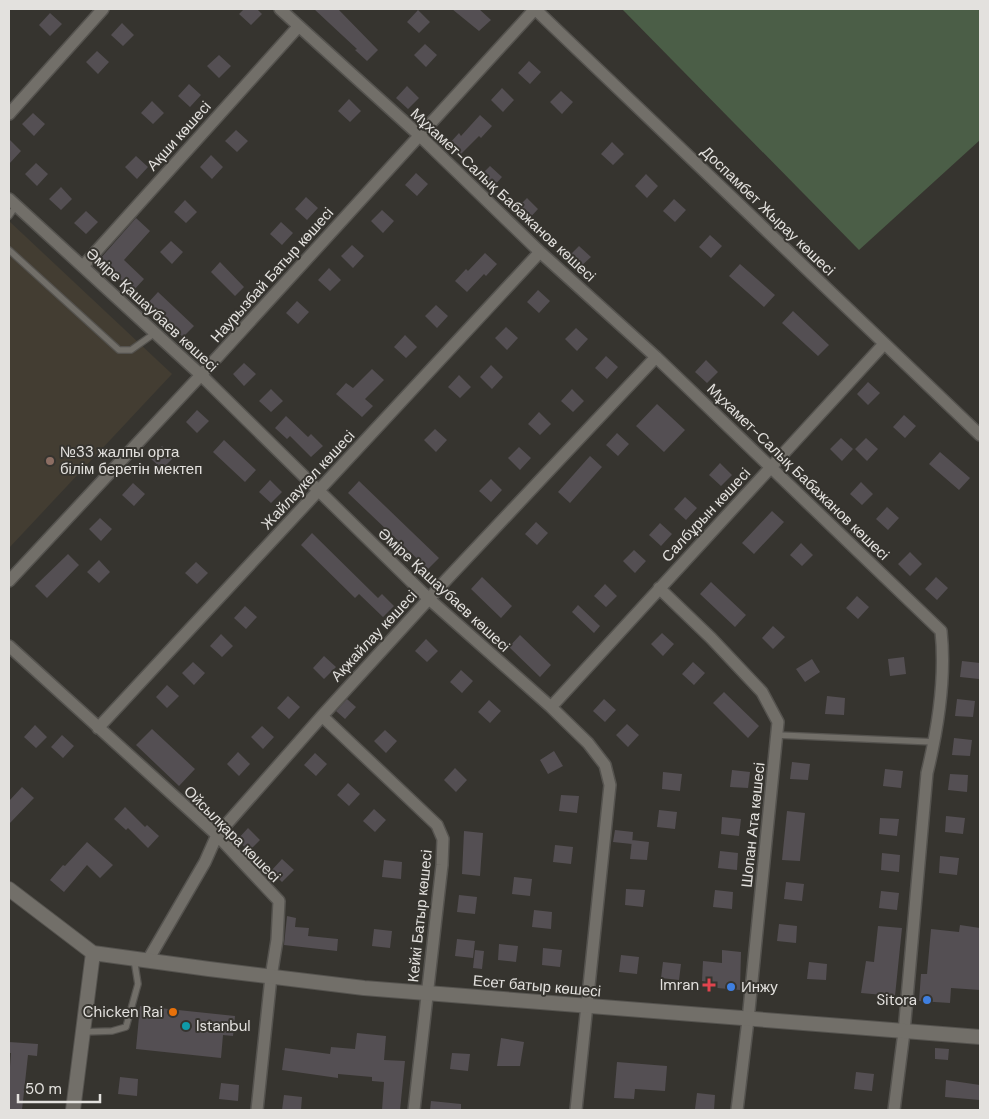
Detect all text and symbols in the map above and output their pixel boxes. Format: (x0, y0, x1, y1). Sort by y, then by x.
street label: Ақши көшесі (142, 97, 216, 175)
street label: Мұхамет-Салық Бабажанов көшесі (406, 104, 600, 286)
street label: Доспамбет Жырау көшесі (697, 142, 839, 280)
street label: Наурызбай Батыр көшесі (206, 203, 338, 347)
street label: Әміре Қашаубаев көшесі (82, 243, 222, 377)
street label: Мұхамет-Салық Бабажанов көшесі (703, 379, 893, 565)
street label: Жайлаукөл көшесі (257, 426, 359, 534)
place label: №33 жалпы орта білім беретін мектеп (60, 442, 202, 479)
marker: №33 жалпы орта білім беретін мектеп (44, 455, 56, 467)
street label: Салбұрын көшесі (657, 464, 755, 566)
street label: Әміре Қашаубаев көшесі (374, 523, 514, 657)
street label: Ақжайлау көшесі (326, 586, 422, 686)
street label: Шопан Ата көшесі (736, 761, 770, 889)
street label: Ойсылқара көшесі (179, 781, 285, 887)
street label: Кейкі Батыр көшесі (403, 849, 437, 983)
street label: Есет батыр көшесі (472, 970, 602, 1002)
place label: Imran (660, 975, 699, 995)
place label: Инжу (741, 977, 778, 997)
marker: Imran (703, 979, 715, 991)
marker: Инжу (725, 981, 737, 993)
place label: Sitora (876, 990, 917, 1010)
marker: Sitora (921, 994, 933, 1006)
place label: Chicken Rai (83, 1002, 163, 1022)
marker: Chicken Rai (167, 1006, 179, 1018)
place label: Istanbul (196, 1016, 251, 1036)
marker: Istanbul (180, 1020, 192, 1032)
scale bar (18, 1072, 100, 1104)
text: 50 m (25, 1079, 62, 1099)

